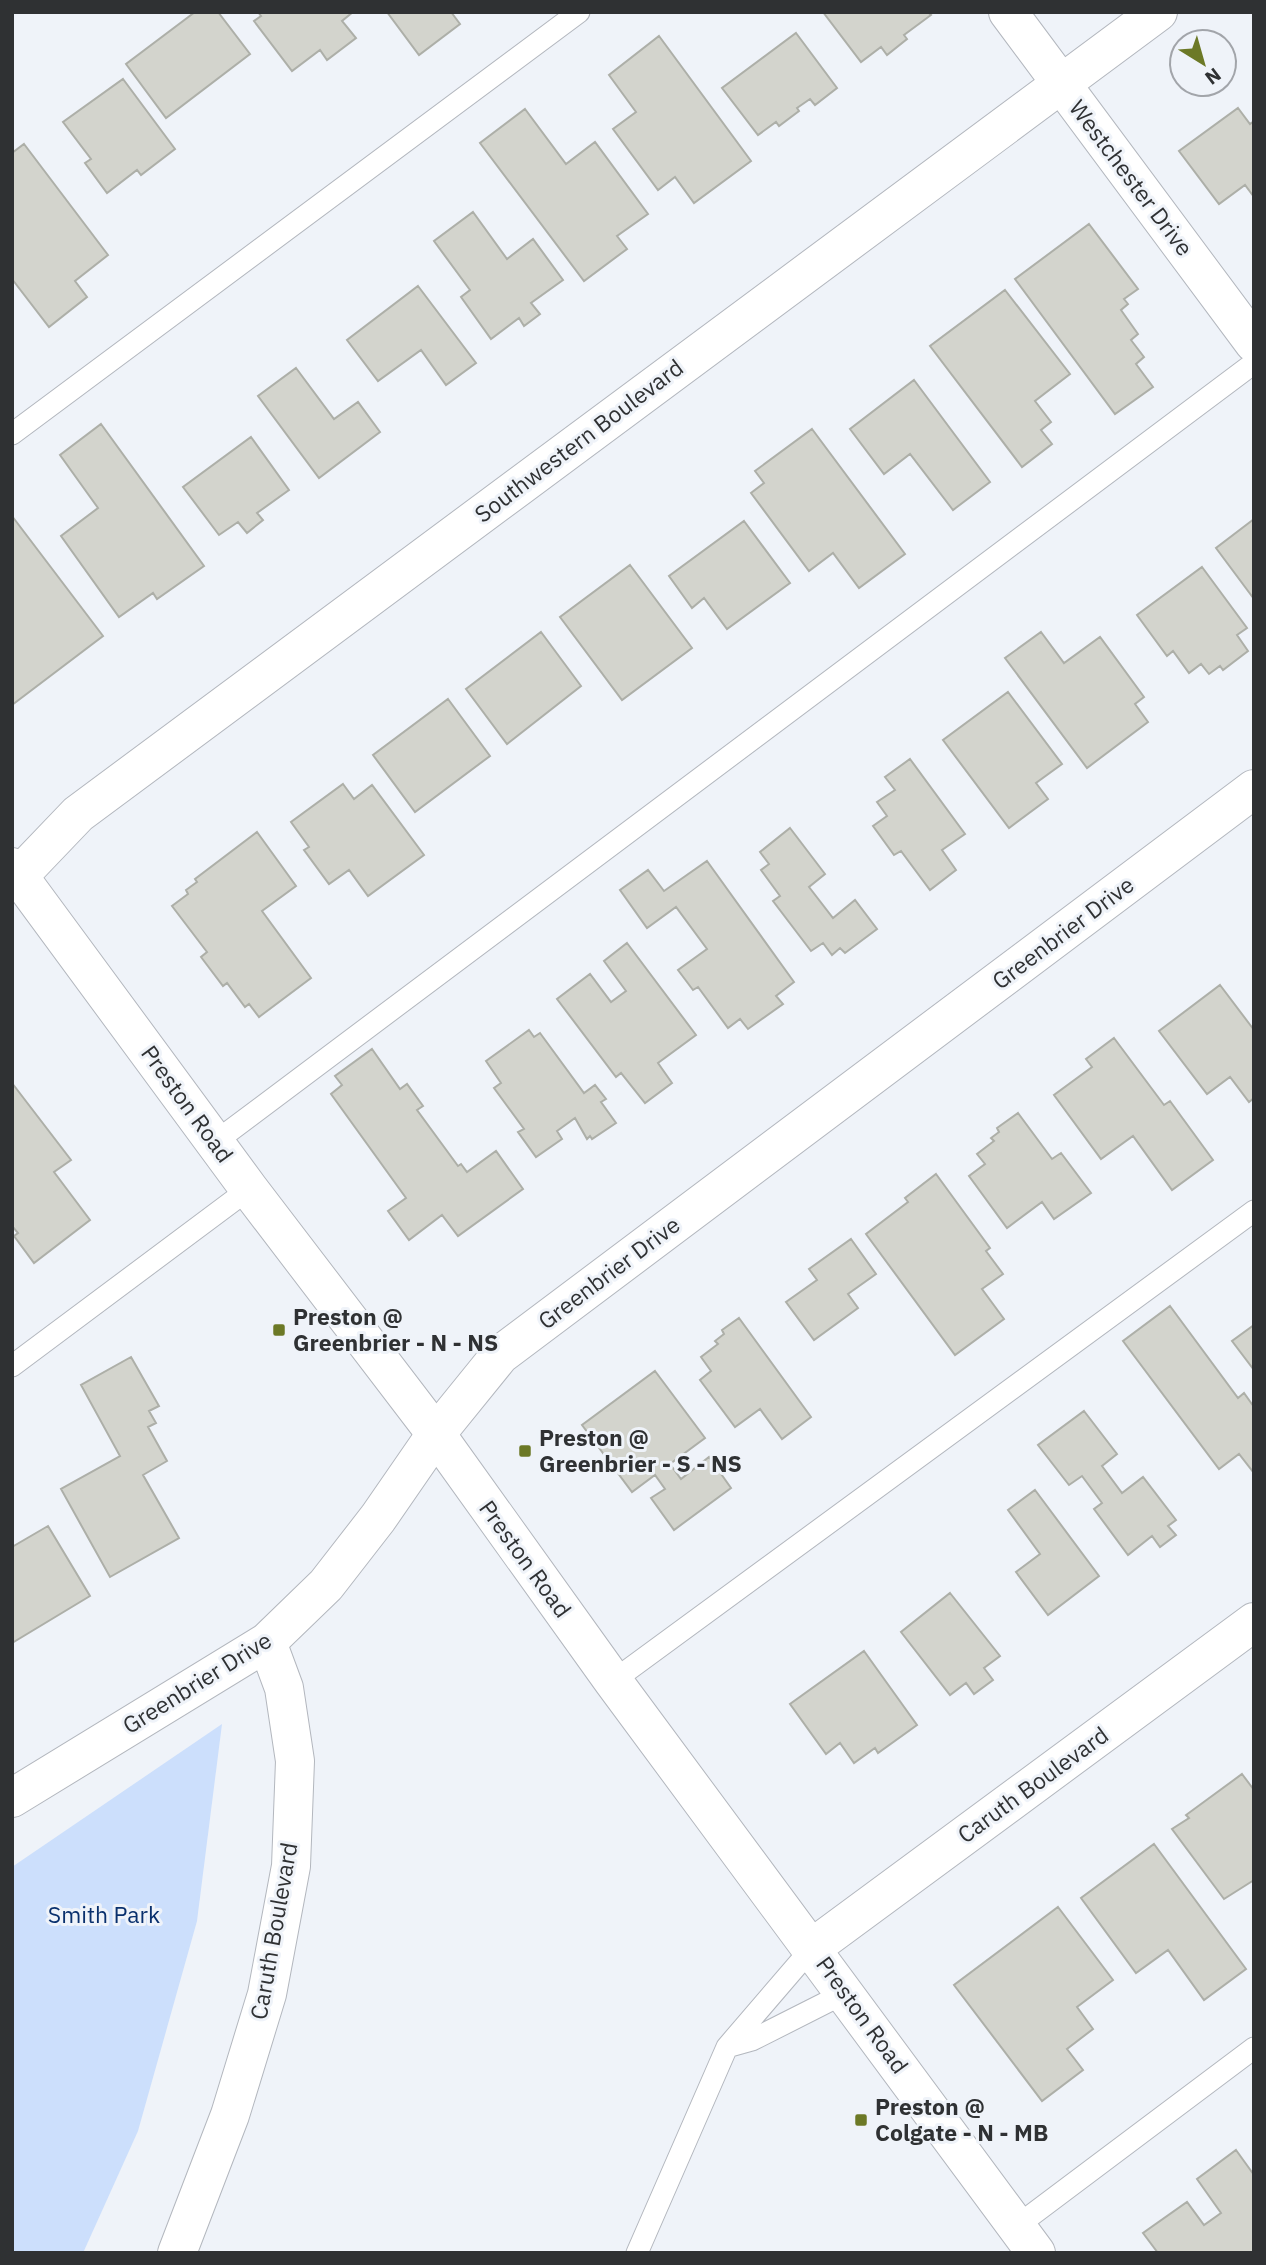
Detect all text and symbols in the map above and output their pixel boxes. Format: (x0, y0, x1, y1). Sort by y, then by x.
north arrow (1168, 28, 1238, 98)
text: N (1201, 63, 1226, 90)
street label: Westchester Drive (1063, 93, 1200, 261)
street label: Southwestern Boulevard (468, 352, 689, 529)
street label: Greenbrier Drive (985, 869, 1139, 995)
street label: Preston Road (135, 1039, 240, 1168)
street label: Greenbrier Drive (531, 1209, 685, 1335)
place label: Preston @ Greenbrier - N - NS (293, 1301, 498, 1357)
marker: Preston @ Greenbrier - N - NS (271, 1322, 287, 1338)
place label: Preston @ Greenbrier - S - NS (539, 1422, 742, 1478)
marker: Preston @ Greenbrier - S - NS (517, 1443, 533, 1459)
street label: Preston Road (473, 1494, 578, 1623)
street label: Greenbrier Drive (116, 1624, 277, 1740)
street label: Caruth Boulevard (951, 1719, 1114, 1849)
street label: Caruth Boulevard (243, 1840, 303, 2022)
park label: Smith Park (48, 1899, 160, 1929)
street label: Preston Road (810, 1950, 915, 2079)
place label: Preston @ Colgate - N - MB (875, 2091, 1048, 2147)
marker: Preston @ Colgate - N - MB (853, 2112, 869, 2128)

